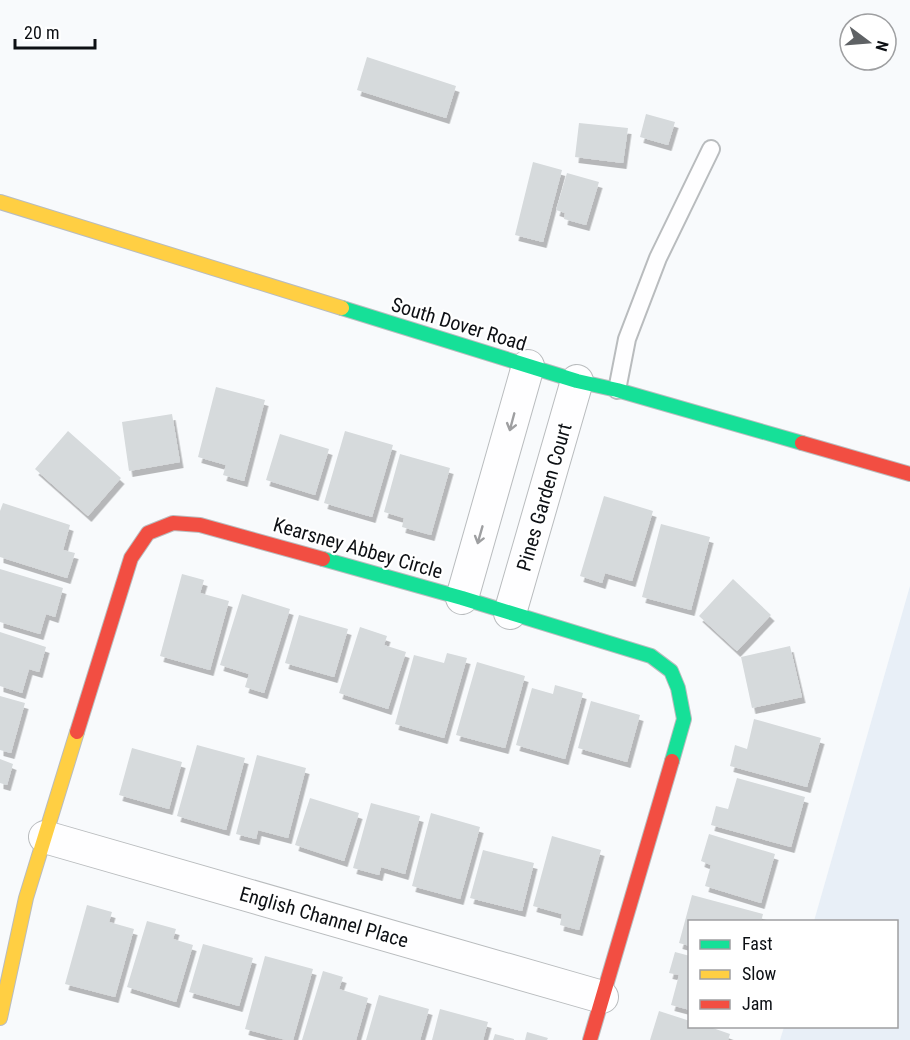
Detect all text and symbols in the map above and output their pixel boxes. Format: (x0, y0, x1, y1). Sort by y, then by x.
scale bar (15, 12, 94, 50)
north arrow (838, 12, 898, 72)
text: 20 m (24, 22, 59, 43)
text: N (871, 39, 892, 53)
street label: South Dover Road (388, 292, 530, 356)
one-way arrow (506, 412, 517, 431)
street label: Pines Garden Court (511, 420, 577, 574)
street label: Kearsney Abbey Circle (271, 512, 445, 584)
one-way arrow (474, 525, 486, 544)
street label: English Channel Place (237, 881, 411, 953)
legend (688, 920, 898, 1028)
text: Fast (742, 933, 773, 954)
text: Slow (742, 963, 777, 984)
text: Jam (742, 993, 773, 1014)

